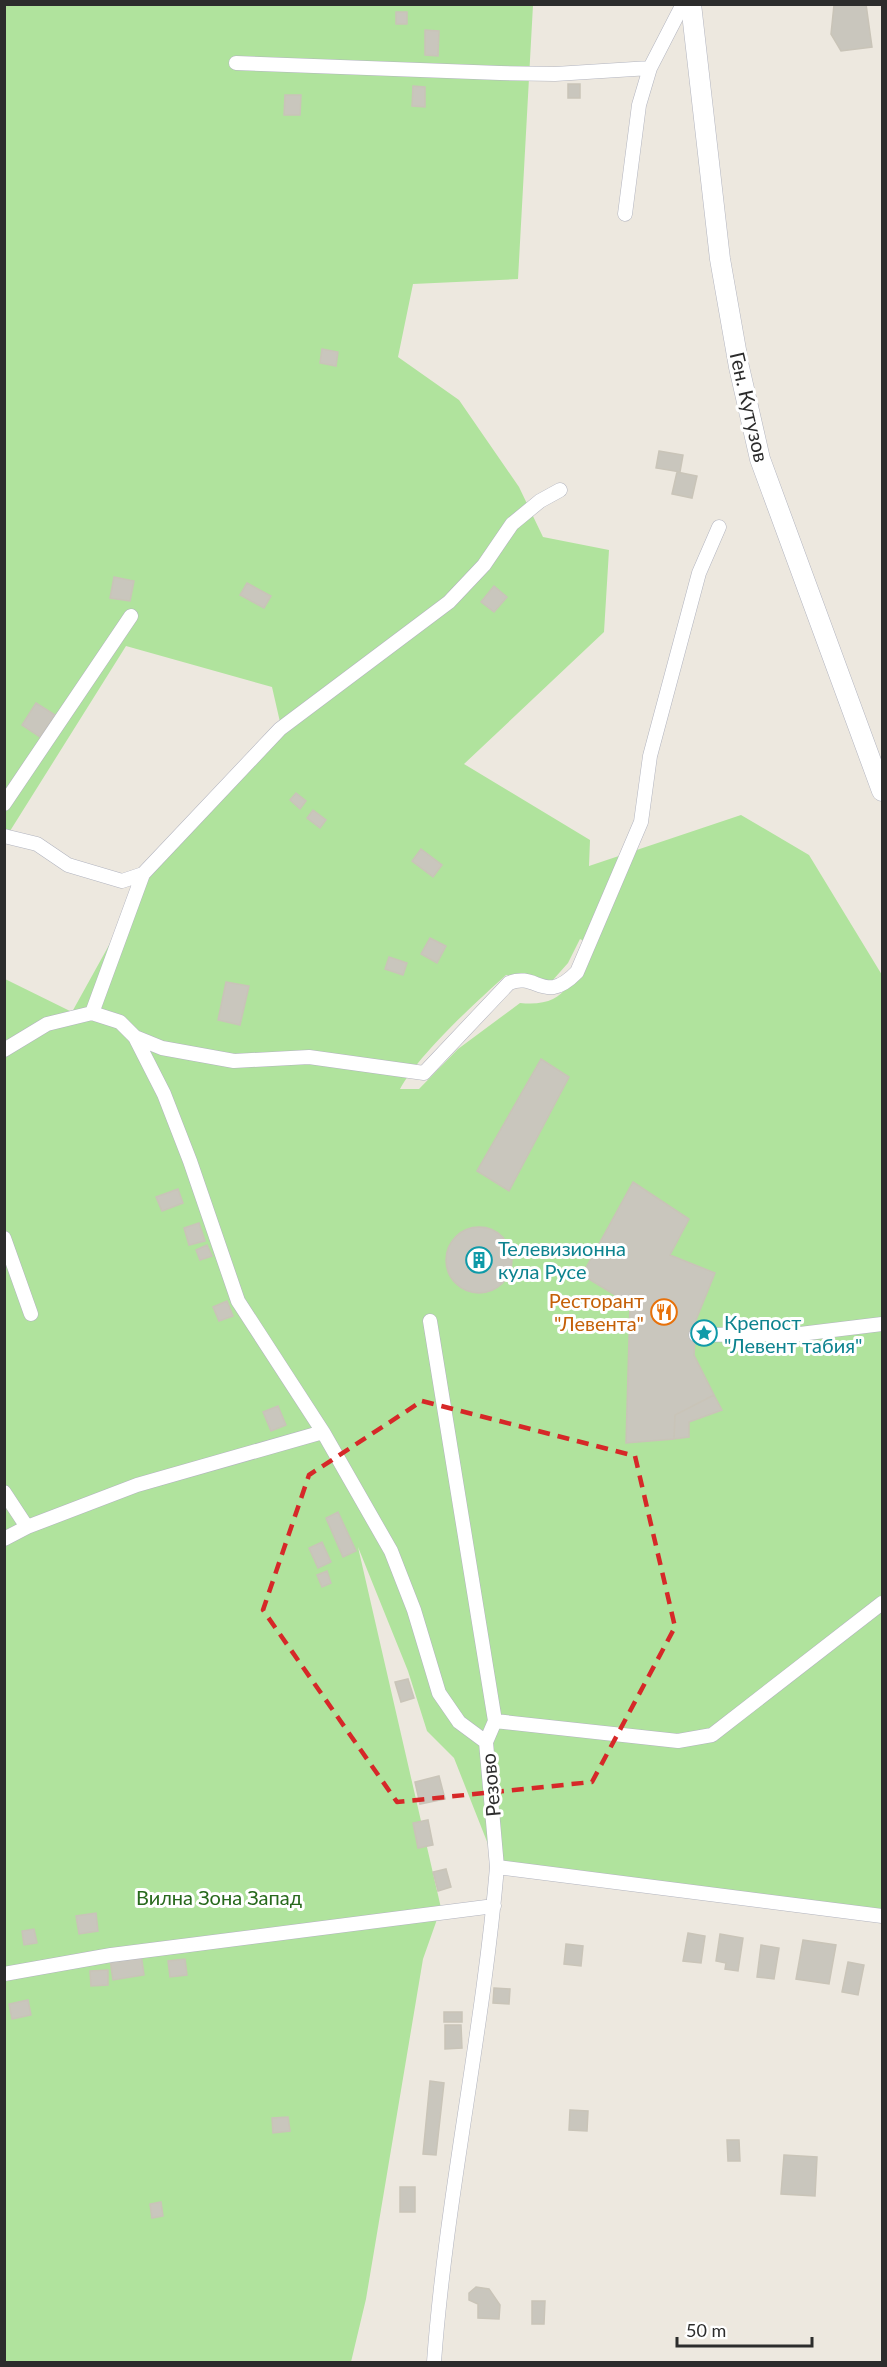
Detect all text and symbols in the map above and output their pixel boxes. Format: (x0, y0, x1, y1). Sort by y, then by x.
street label: Ген. Кутузов (726, 350, 774, 464)
place label: Телевизионна кула Русе (498, 1236, 626, 1283)
building icon: Телевизионна кула Русе (464, 1245, 494, 1275)
place label: Ресторант "Левента" (549, 1288, 644, 1335)
restaurant icon: Ресторант "Левента" (649, 1297, 679, 1327)
place label: Крепост "Левент табия" (724, 1310, 862, 1357)
place icon: Крепост "Левент табия" (689, 1318, 719, 1348)
street label: Резово (475, 1752, 505, 1818)
park label: Вилна Зона Запад (136, 1885, 302, 1909)
scale bar (677, 2310, 812, 2348)
text: 50 m (686, 2319, 726, 2341)

